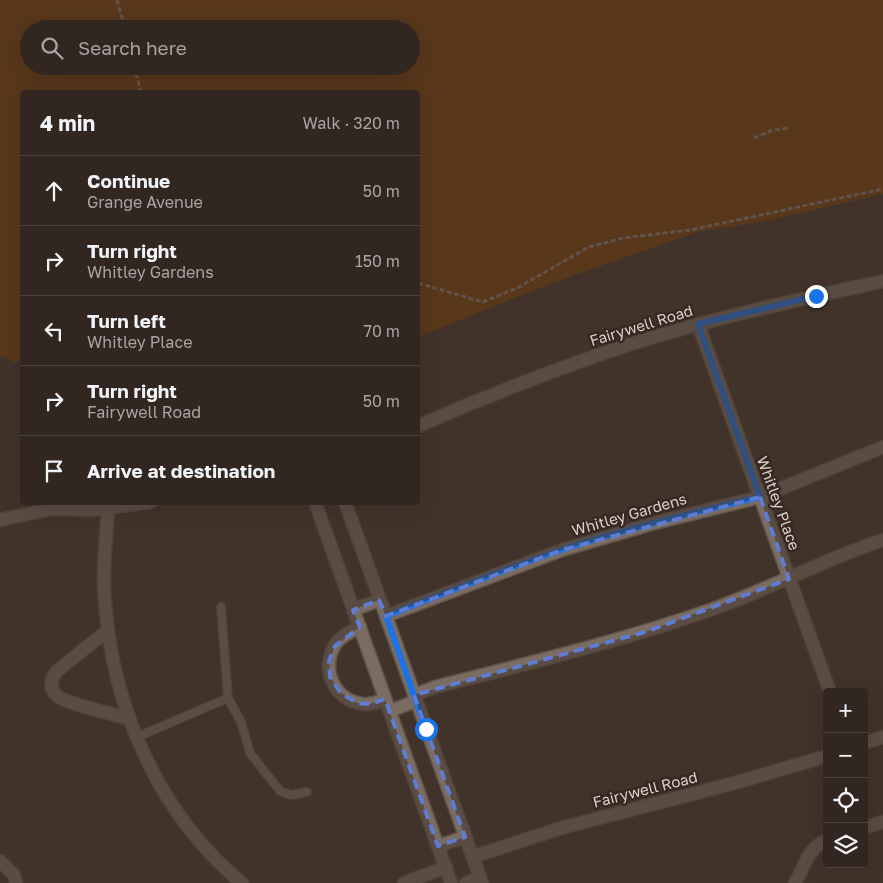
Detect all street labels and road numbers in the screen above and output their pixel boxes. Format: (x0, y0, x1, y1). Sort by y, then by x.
street label: Fairywell Road (587, 301, 695, 349)
street label: Whitley Place (754, 453, 804, 553)
street label: Whitley Gardens (569, 489, 689, 539)
street label: Fairywell Road (591, 767, 699, 811)

